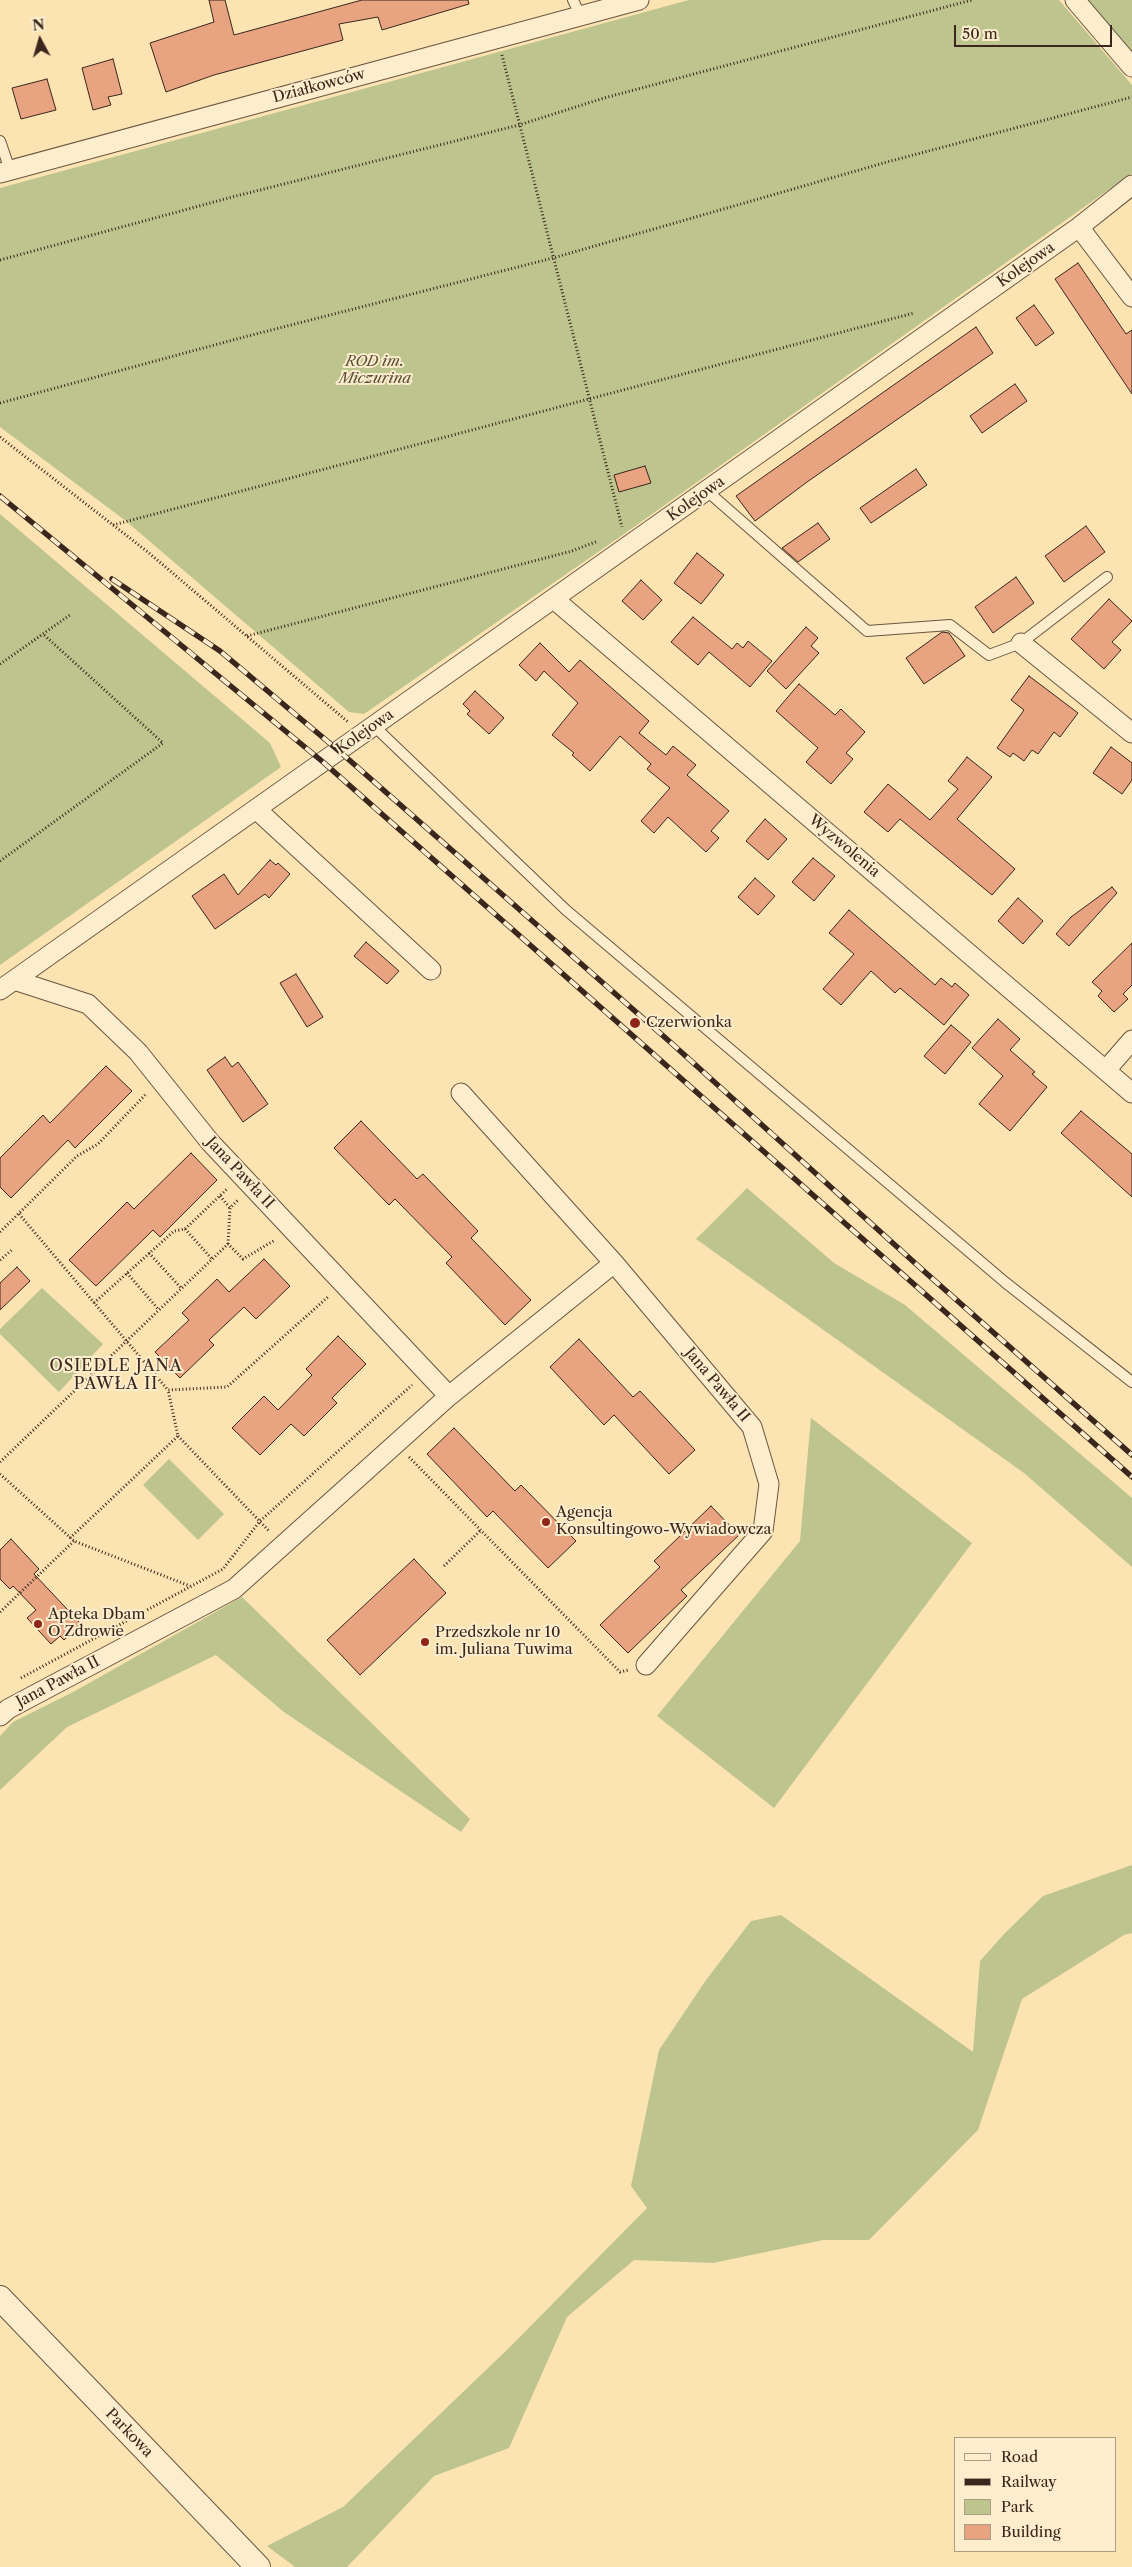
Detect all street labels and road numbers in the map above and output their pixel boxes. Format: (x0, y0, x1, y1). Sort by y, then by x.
street label: Działkowców (271, 65, 367, 107)
street label: Kolejowa (994, 239, 1058, 291)
street label: Kolejowa (664, 473, 728, 525)
street label: Kolejowa (333, 706, 397, 758)
street label: Wyzwolenia (805, 811, 883, 881)
street label: Jana Pawła II (202, 1133, 278, 1213)
street label: Jana Pawła II (681, 1344, 753, 1426)
street label: Jana Pawła II (13, 1653, 103, 1711)
street label: Parkowa (101, 2405, 157, 2461)

